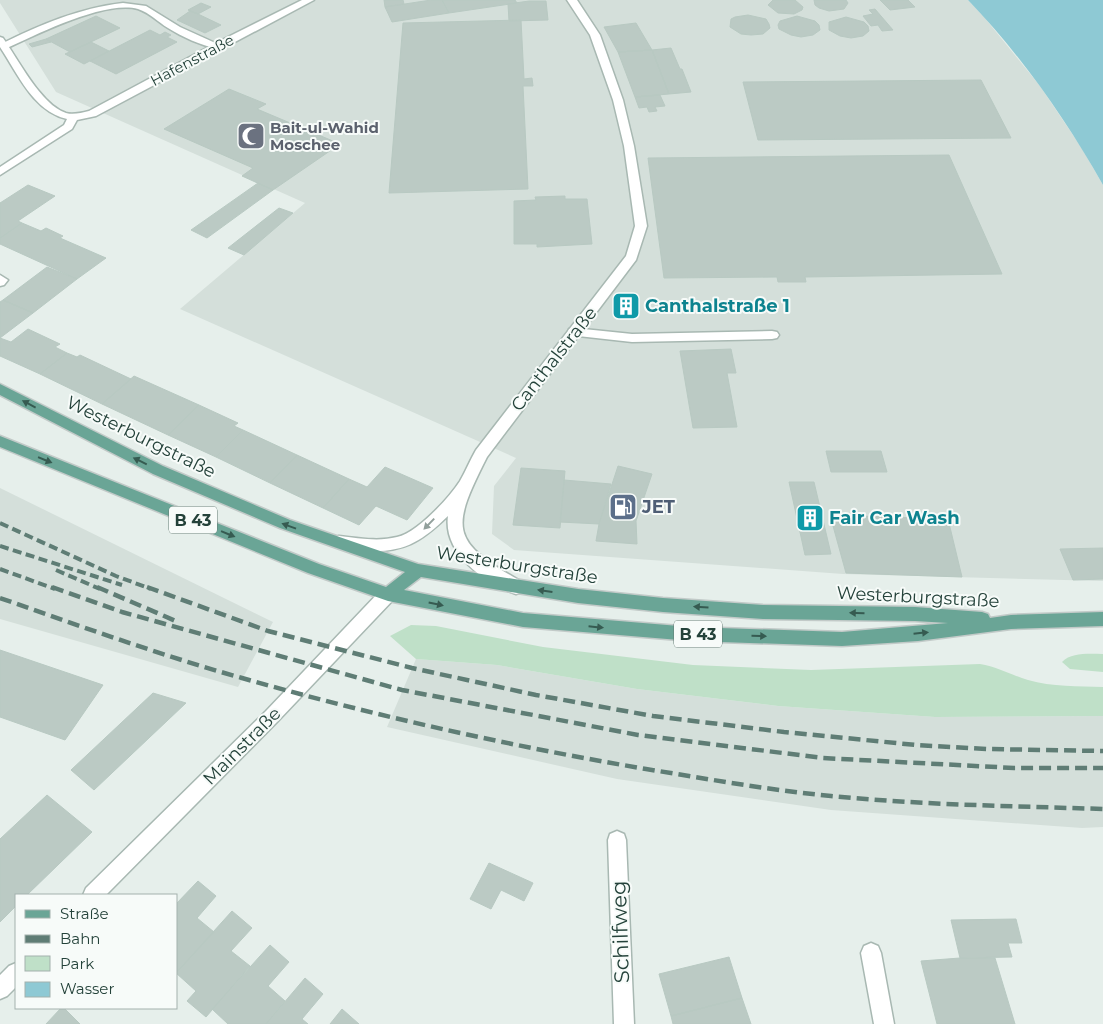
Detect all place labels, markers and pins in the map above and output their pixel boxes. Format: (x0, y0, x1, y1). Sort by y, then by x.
place label: Bait-ul-Wahid Moschee (270, 118, 379, 154)
mosque icon: Bait-ul-Wahid Moschee (236, 121, 266, 151)
building icon: Canthalstraße 1 (611, 291, 641, 321)
place label: Canthalstraße 1 (645, 295, 790, 317)
fuel station icon: JET (608, 492, 638, 522)
place label: JET (641, 496, 676, 518)
building icon: Fair Car Wash (795, 503, 825, 533)
place label: Fair Car Wash (829, 507, 960, 529)

